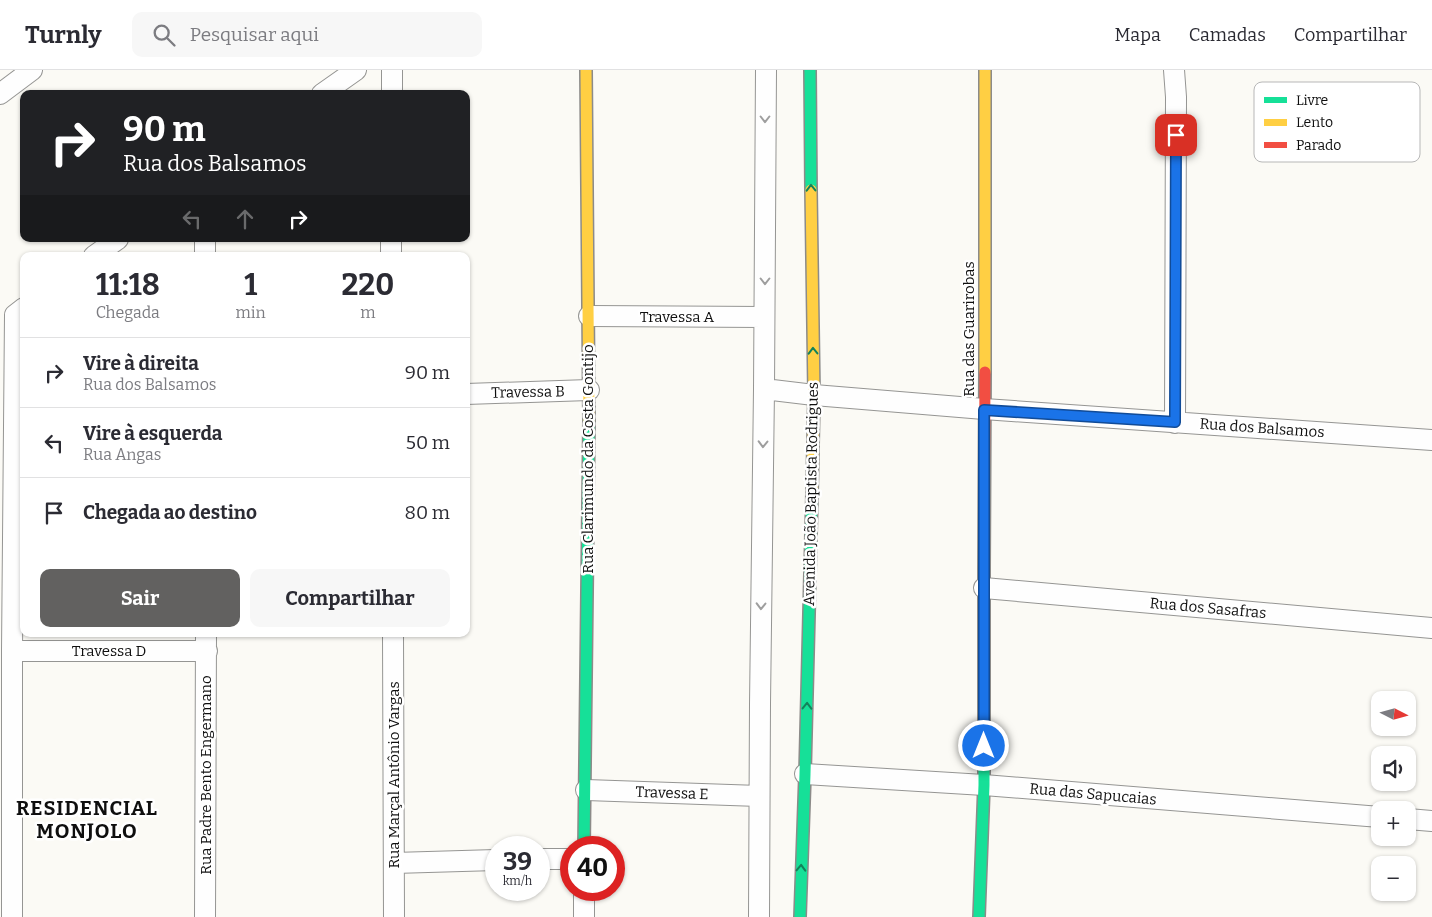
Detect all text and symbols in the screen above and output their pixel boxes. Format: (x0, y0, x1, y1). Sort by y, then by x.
search box (132, 12, 482, 57)
text: Turnly (25, 21, 102, 49)
icon: search (150, 21, 178, 49)
text: Pesquisar aqui (190, 23, 319, 46)
text: Mapa (1115, 24, 1161, 46)
text: Camadas (1189, 24, 1266, 46)
text: Compartilhar (1294, 24, 1407, 46)
legend (1254, 82, 1420, 162)
text: Livre (1296, 92, 1328, 109)
text: 90 m (123, 108, 206, 150)
icon: right (40, 110, 105, 175)
pin (1155, 114, 1197, 156)
text: Lento (1296, 114, 1333, 131)
one-way arrow (760, 115, 771, 123)
icon: arrive (1162, 121, 1190, 149)
text: Parado (1296, 137, 1341, 154)
text: Rua dos Balsamos (123, 150, 307, 177)
one-way arrow (806, 184, 816, 192)
icon: left (178, 205, 206, 233)
icon: ahead (231, 205, 259, 233)
icon: right (284, 205, 312, 233)
street label: Rua das Guarirobas (960, 261, 978, 397)
text: 11:18 (96, 267, 160, 303)
text: 1 (244, 267, 257, 303)
text: 220 (341, 267, 394, 303)
one-way arrow (760, 278, 770, 285)
text: Chegada (96, 303, 160, 322)
text: min (236, 303, 266, 322)
text: m (360, 303, 375, 322)
street label: Travessa A (640, 308, 715, 326)
street label: Rua Clarimundo da Costa Gontijo (579, 344, 597, 574)
one-way arrow (808, 347, 818, 354)
text: Vire à direita (83, 352, 199, 375)
icon: right (40, 359, 68, 387)
text: 90 m (405, 361, 450, 384)
text: Rua dos Balsamos (83, 375, 217, 394)
street label: Travessa B (491, 382, 565, 402)
street label: Avenida João Baptista Rodrigues (800, 382, 822, 606)
street label: Rua dos Balsamos (1199, 415, 1325, 441)
text: Vire à esquerda (83, 422, 222, 445)
icon: left (40, 429, 68, 457)
text: 50 m (406, 431, 450, 454)
one-way arrow (758, 440, 769, 448)
text: Rua Angas (83, 445, 161, 464)
icon: arrive (40, 499, 68, 527)
text: Chegada ao destino (83, 501, 257, 524)
text: 80 m (404, 501, 450, 524)
button: Sair (40, 569, 240, 627)
button: Compartilhar (250, 569, 450, 627)
street label: Rua dos Sasafras (1149, 594, 1267, 622)
one-way arrow (756, 602, 766, 610)
street label: Travessa D (72, 642, 146, 660)
street label: Rua Padre Bento Engermano (197, 675, 215, 875)
street label: Rua Marçal Antônio Vargas (385, 681, 403, 869)
north arrow (1371, 691, 1416, 736)
map controls (1371, 691, 1416, 901)
one-way arrow (801, 702, 812, 710)
position arrow (957, 719, 1009, 771)
button: sound (1371, 746, 1416, 791)
street label: Rua das Sapucaias (1029, 779, 1157, 809)
street label: Travessa E (635, 783, 709, 803)
district label: RESIDENCIAL MONJOLO (16, 796, 158, 843)
button: + (1371, 801, 1416, 846)
speed limit sign: 40 (560, 836, 625, 901)
text: 39 (503, 847, 532, 877)
button: − (1371, 856, 1416, 901)
one-way arrow (796, 864, 806, 872)
text: km/h (503, 874, 532, 888)

